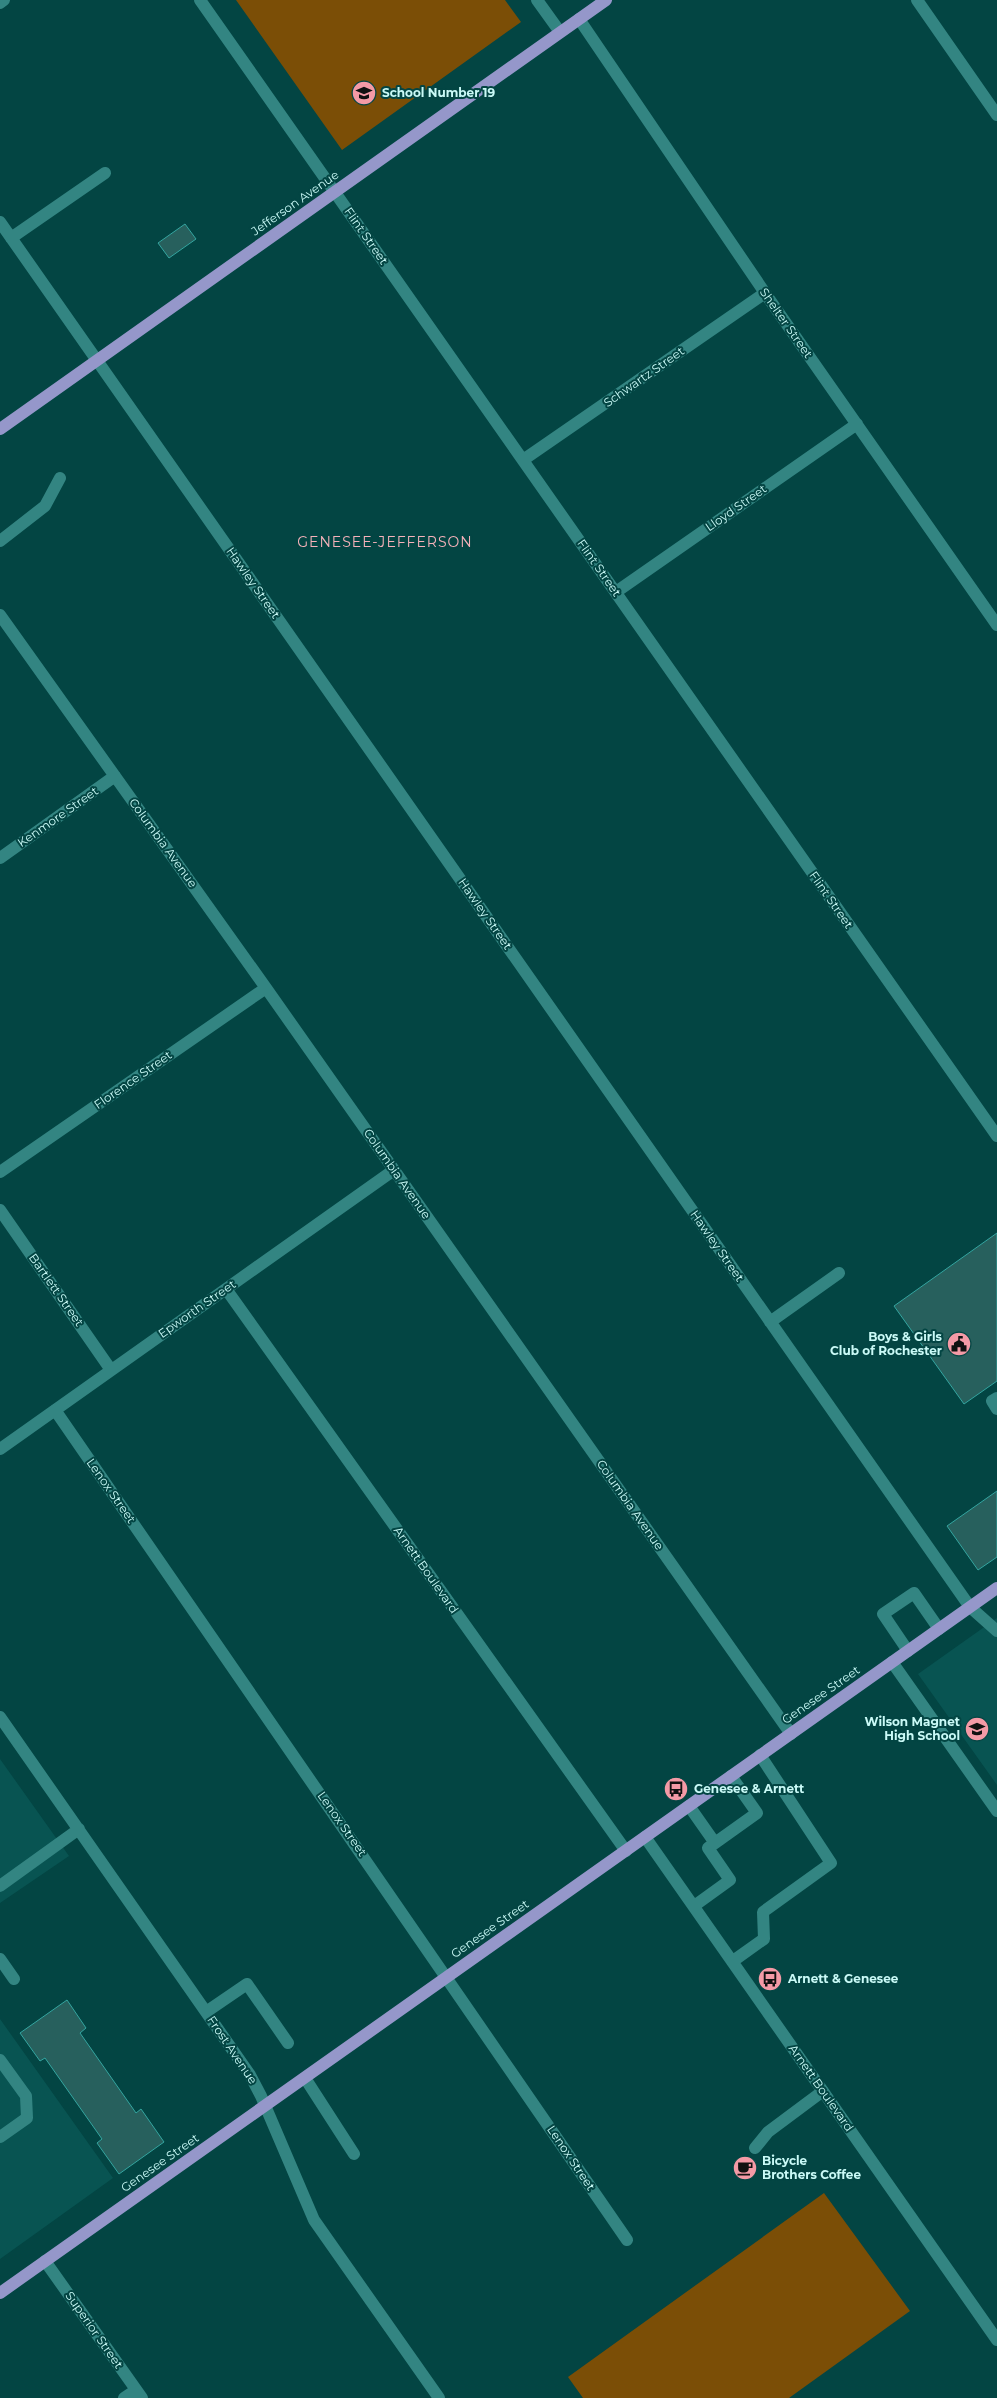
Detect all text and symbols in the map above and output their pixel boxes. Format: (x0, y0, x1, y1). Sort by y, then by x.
school or university icon: School Number 19 (351, 80, 377, 106)
place label: School Number 19 (382, 85, 495, 100)
street label: Jefferson Avenue (247, 167, 341, 239)
street label: Flint Street (341, 204, 392, 267)
street label: Shelter Street (757, 285, 816, 361)
street label: Schwartz Street (601, 343, 687, 410)
street label: Lloyd Street (702, 481, 769, 534)
district label: GENESEE-JEFFERSON (297, 533, 473, 551)
street label: Flint Street (574, 536, 625, 599)
street label: Hawley Street (223, 544, 284, 621)
street label: Kenmore Street (14, 783, 101, 850)
street label: Columbia Avenue (126, 795, 201, 890)
street label: Flint Street (806, 868, 857, 931)
street label: Hawley Street (455, 875, 516, 952)
street label: Florence Street (91, 1047, 175, 1112)
street label: Columbia Avenue (361, 1126, 434, 1222)
street label: Hawley Street (687, 1207, 748, 1284)
street label: Bartlett Street (26, 1250, 87, 1329)
street label: Epworth Street (155, 1276, 239, 1341)
place label: Boys & Girls Club of Rochester (830, 1329, 943, 1358)
public building icon: Boys & Girls Club of Rochester (946, 1331, 972, 1357)
street label: Lenox Street (84, 1455, 139, 1526)
street label: Columbia Avenue (594, 1457, 667, 1553)
street label: Arnett Boulevard (391, 1523, 462, 1616)
street label: Genesee Street (779, 1662, 863, 1727)
place label: Wilson Magnet High School (865, 1714, 961, 1743)
school or university icon: Wilson Magnet High School (964, 1716, 990, 1742)
bus stop icon: Genesee & Arnett (663, 1776, 689, 1802)
place label: Genesee & Arnett (694, 1781, 805, 1796)
street label: Lenox Street (315, 1788, 370, 1859)
street label: Genesee Street (448, 1896, 532, 1961)
bus stop icon: Arnett & Genesee (757, 1966, 783, 1992)
place label: Arnett & Genesee (787, 1971, 899, 1986)
street label: Frost Avenue (204, 2013, 261, 2087)
street label: Arnett Boulevard (786, 2041, 857, 2134)
street label: Lenox Street (544, 2122, 599, 2193)
street label: Genesee Street (118, 2130, 202, 2195)
place label: Bicycle Brothers Coffee (762, 2153, 861, 2182)
cafe icon: Bicycle Brothers Coffee (732, 2155, 758, 2181)
street label: Superior Street (62, 2288, 127, 2371)

